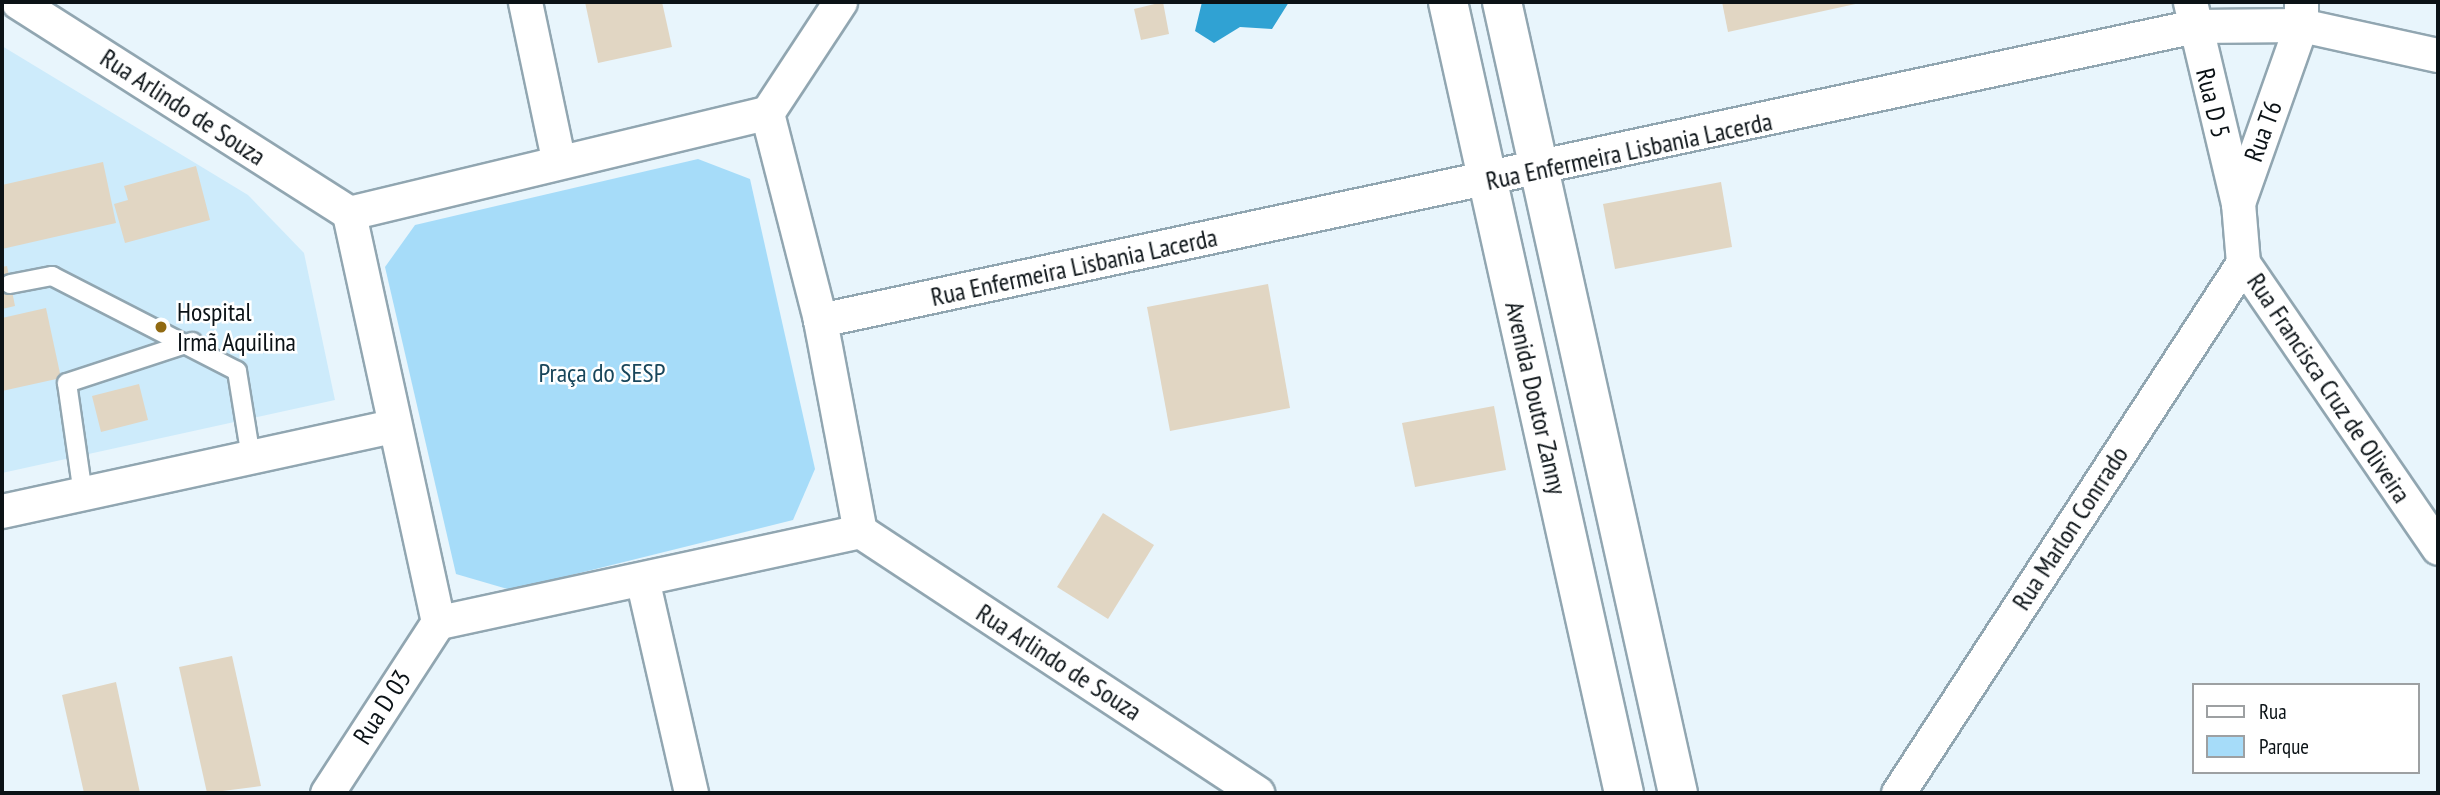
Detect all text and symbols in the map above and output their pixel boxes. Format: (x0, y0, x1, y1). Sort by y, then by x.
street label: Rua Arlindo de Souza (94, 42, 272, 172)
street label: Rua D 5 (2189, 65, 2237, 141)
street label: Rua T6 (2238, 96, 2288, 166)
street label: Rua Enfermeira Lisbania Lacerda (1483, 105, 1775, 197)
street label: Rua Enfermeira Lisbania Lacerda (928, 221, 1220, 313)
street label: Rua Francisca Cruz de Oliveira (2240, 267, 2418, 509)
place label: Hospital Irmã Aquilina (177, 296, 297, 358)
street label: Avenida Doutor Zanny (1499, 298, 1573, 498)
marker: Hospital Irmã Aquilina (151, 317, 171, 337)
park label: Praça do SESP (539, 357, 665, 389)
street label: Rua Marlon Conrrado (2005, 440, 2135, 616)
street label: Rua Arlindo de Souza (970, 597, 1148, 727)
street label: Rua D 03 (347, 664, 417, 750)
legend (2192, 683, 2419, 774)
text: Rua (2259, 698, 2287, 725)
text: Parque (2259, 733, 2309, 760)

